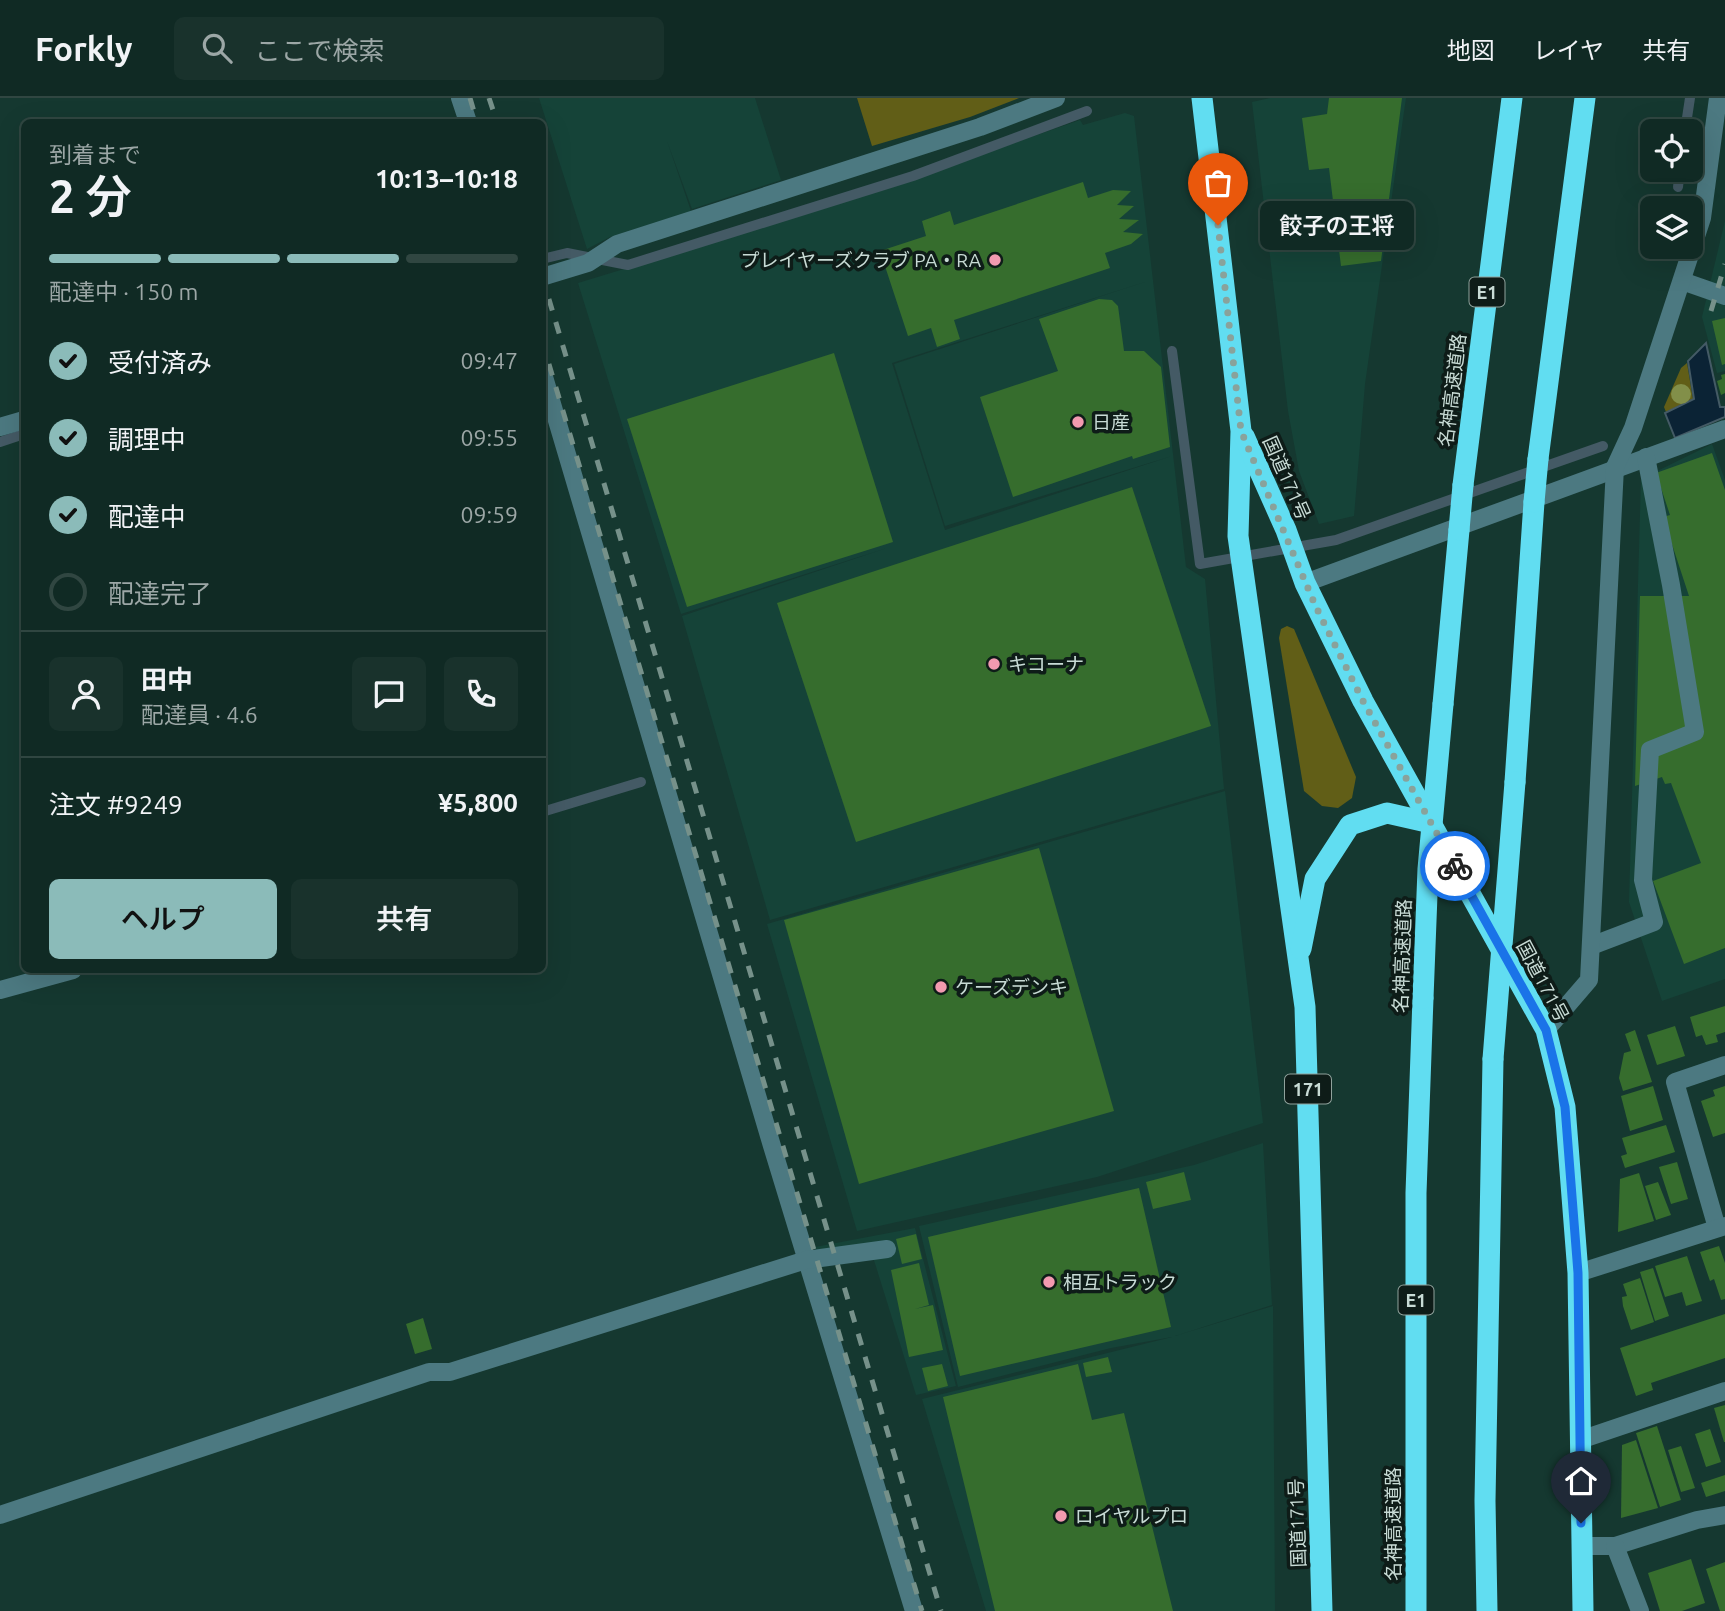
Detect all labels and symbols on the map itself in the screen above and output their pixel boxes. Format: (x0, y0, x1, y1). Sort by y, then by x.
pin (1188, 153, 1248, 225)
callout: 餃子の王将 (1260, 200, 1414, 250)
place label: プレイヤーズクラブ PA・RA (741, 249, 982, 271)
marker: プレイヤーズクラブ PA・RA (987, 252, 1003, 268)
road number: E1 (1470, 278, 1504, 307)
street label: 名神高速道路 (1434, 332, 1470, 448)
place label: 日産 (1092, 411, 1130, 433)
marker: 日産 (1070, 414, 1086, 430)
street label: 国道171号 (1259, 433, 1315, 523)
place label: キコーナ (1008, 653, 1084, 675)
marker: キコーナ (986, 656, 1002, 672)
courier (1420, 831, 1490, 901)
street label: 名神高速道路 (1389, 899, 1415, 1013)
street label: 国道171号 (1512, 936, 1574, 1026)
place label: ケーズデンキ (955, 976, 1068, 998)
marker: ケーズデンキ (933, 979, 949, 995)
road number: 171 (1285, 1074, 1331, 1104)
place label: 相互トラック (1063, 1271, 1177, 1293)
marker: 相互トラック (1041, 1274, 1057, 1290)
road number: E1 (1398, 1286, 1434, 1315)
pin (1551, 1451, 1611, 1523)
street label: 名神高速道路 (1382, 1467, 1404, 1581)
street label: 国道171号 (1284, 1478, 1310, 1568)
place label: ロイヤルプロ (1075, 1505, 1188, 1527)
marker: ロイヤルプロ (1053, 1508, 1069, 1524)

